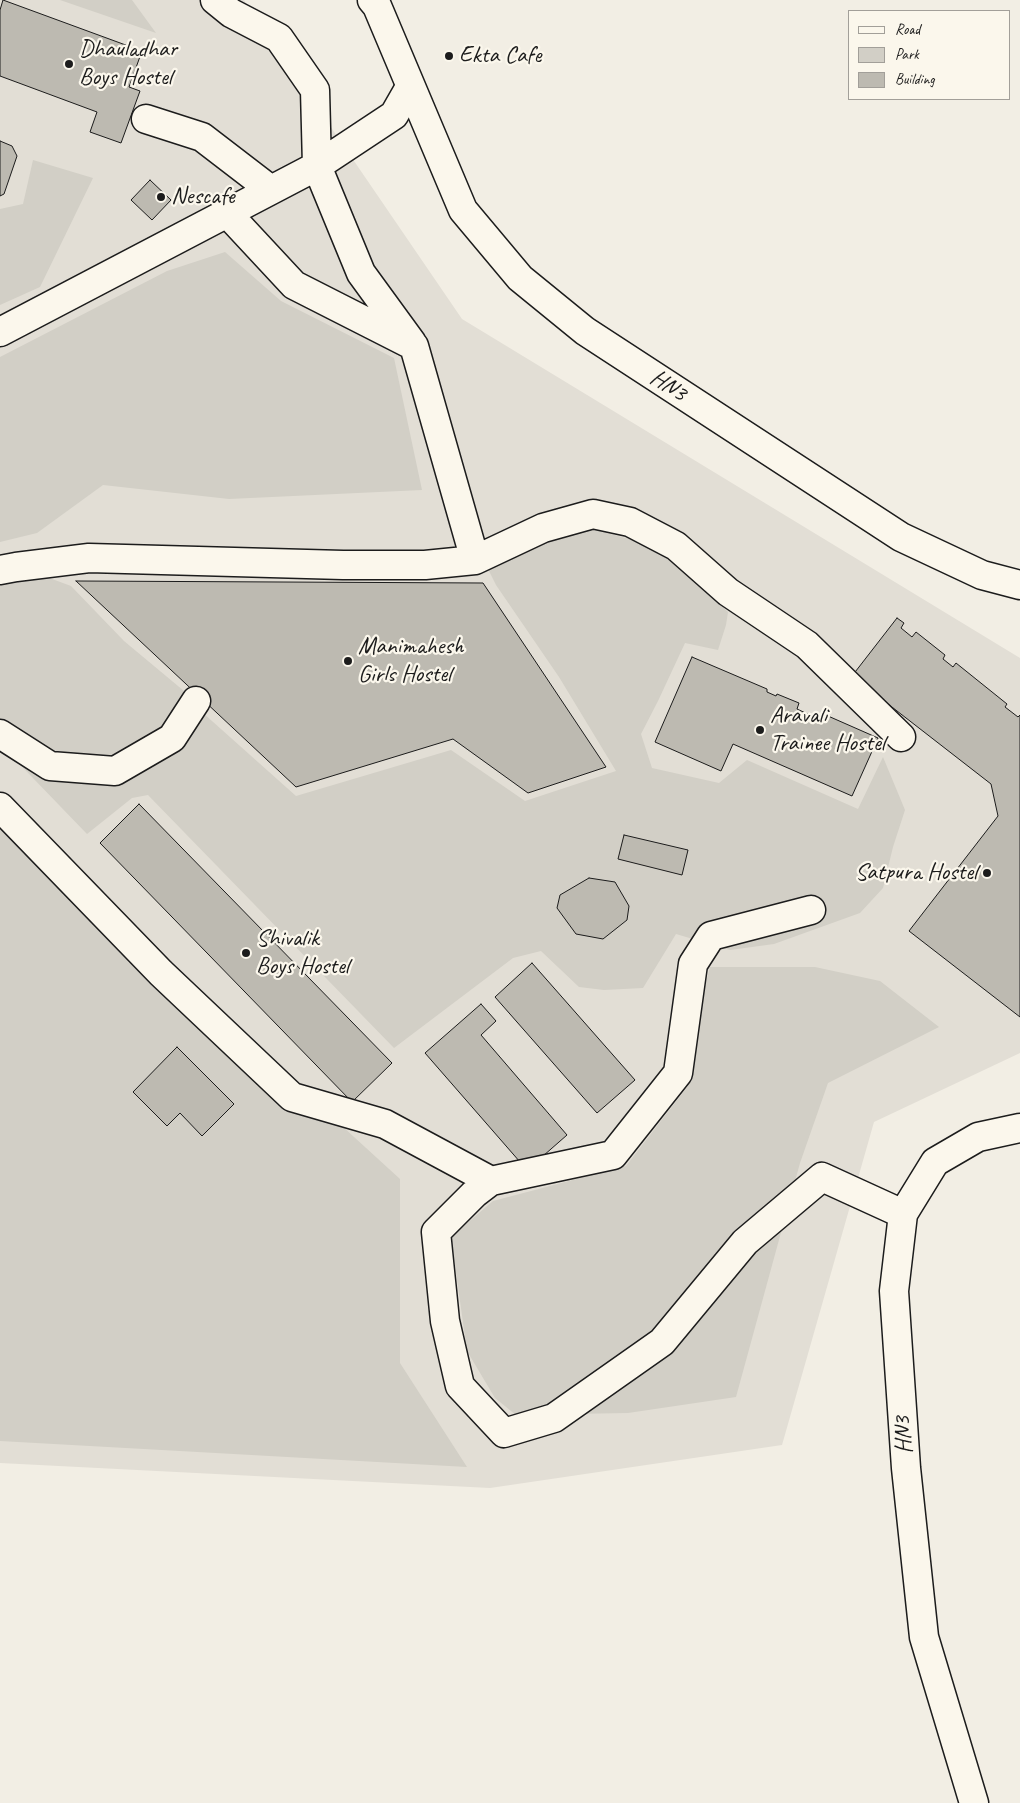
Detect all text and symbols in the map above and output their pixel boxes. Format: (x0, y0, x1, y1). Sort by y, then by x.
legend (848, 10, 1010, 100)
text: Road (895, 20, 920, 39)
place label: Dhauladhar Boys Hostel (79, 36, 177, 92)
place label: Ekta Cafe (459, 42, 541, 70)
text: Park (895, 45, 919, 64)
marker: Ekta Cafe (443, 50, 455, 62)
marker: Dhauladhar Boys Hostel (63, 58, 75, 70)
text: Building (895, 70, 934, 89)
place label: Nescafe (171, 183, 234, 211)
marker: Nescafe (155, 191, 167, 203)
street label: HN3 (644, 364, 692, 408)
place label: Manimahesh Girls Hostel (358, 633, 463, 689)
marker: Manimahesh Girls Hostel (342, 655, 354, 667)
place label: Aravali Trainee Hostel (770, 702, 885, 758)
marker: Aravali Trainee Hostel (754, 724, 766, 736)
place label: Satpura Hostel (855, 859, 977, 887)
marker: Satpura Hostel (981, 867, 993, 879)
place label: Shivalik Boys Hostel (256, 925, 349, 981)
marker: Shivalik Boys Hostel (240, 947, 252, 959)
street label: HN3 (888, 1415, 920, 1455)

